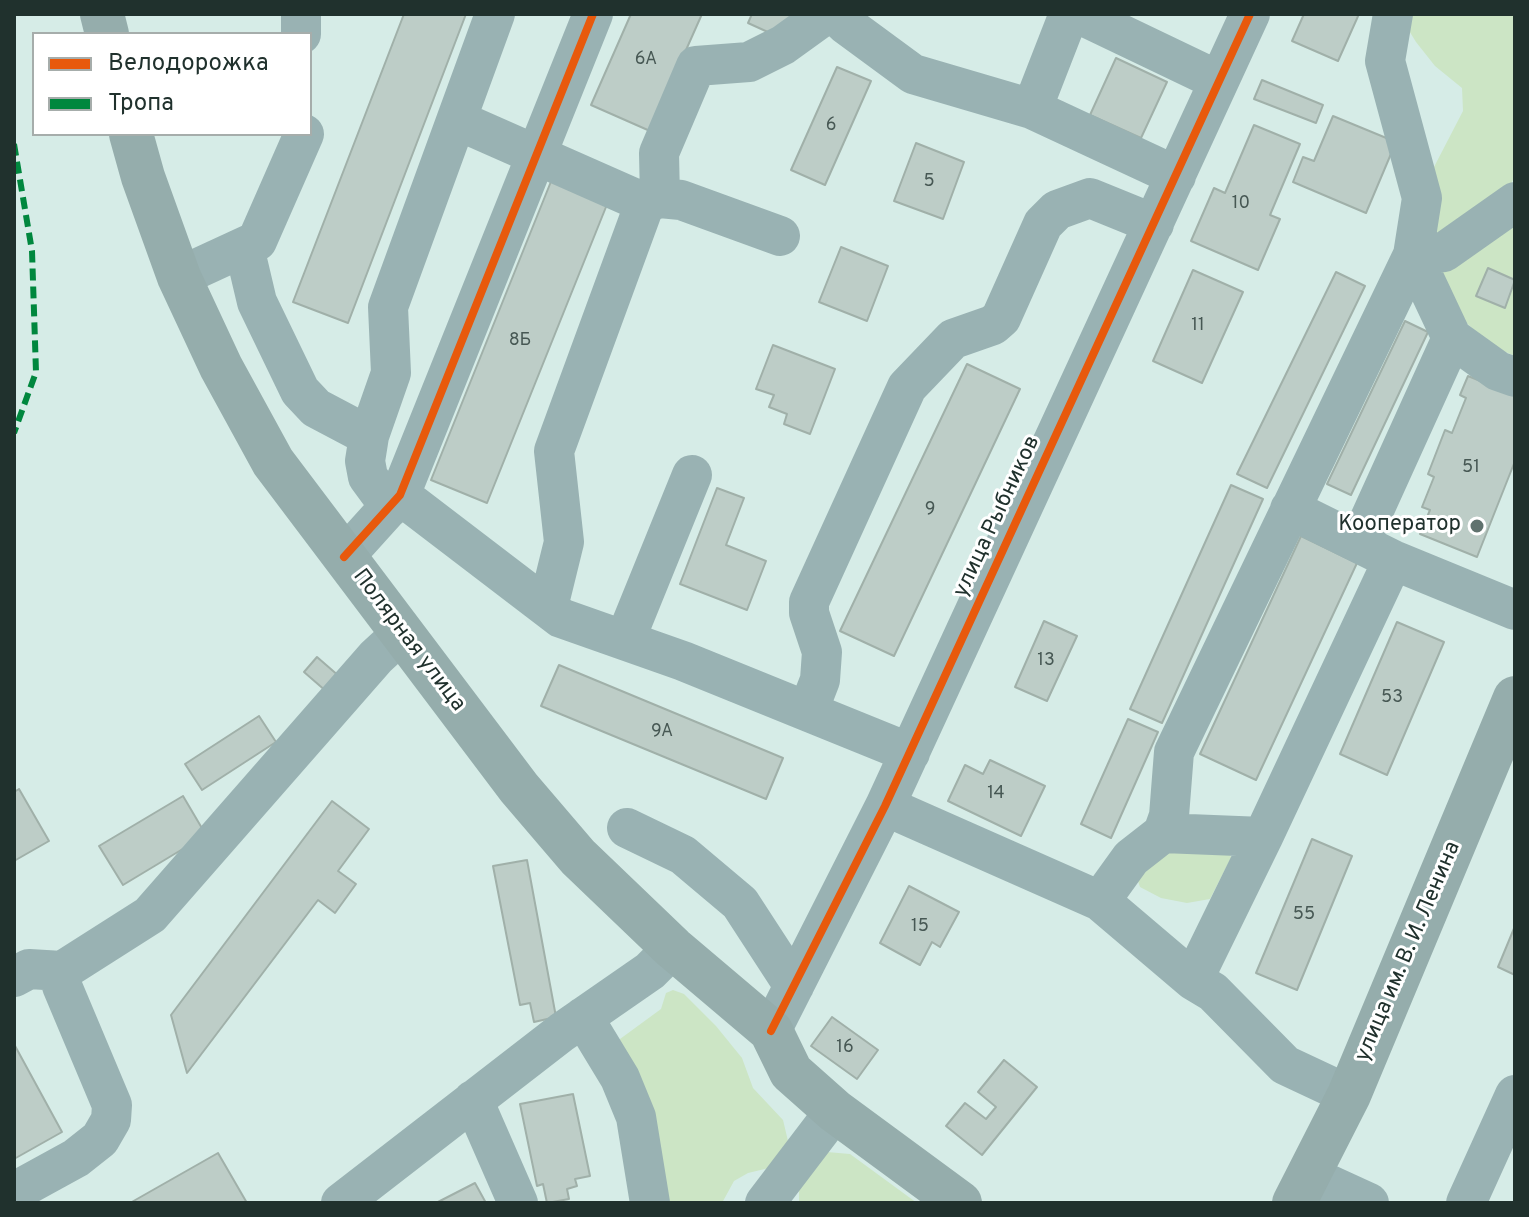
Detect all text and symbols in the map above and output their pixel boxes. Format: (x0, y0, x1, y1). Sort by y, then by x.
legend (32, 32, 312, 136)
text: Велодорожка (108, 49, 269, 79)
house number: 6А (635, 49, 657, 71)
text: Тропа (108, 89, 174, 119)
house number: 6 (826, 115, 836, 137)
house number: 5 (923, 171, 935, 193)
house number: 10 (1232, 193, 1250, 215)
house number: 11 (1191, 315, 1205, 337)
house number: 8Б (509, 330, 531, 352)
street label: улица Рыбников (949, 432, 1047, 602)
house number: 51 (1462, 457, 1480, 479)
house number: 9 (925, 499, 935, 521)
place label: Кооператор (1338, 513, 1461, 539)
marker: Кооператор (1468, 517, 1486, 535)
street label: Полярная улица (346, 565, 470, 717)
house number: 13 (1037, 650, 1055, 672)
house number: 53 (1381, 687, 1403, 709)
house number: 9А (651, 721, 673, 743)
house number: 14 (987, 783, 1005, 805)
street label: улица им. В. И. Ленина (1351, 838, 1467, 1066)
house number: 55 (1293, 904, 1315, 926)
house number: 15 (911, 916, 929, 938)
house number: 16 (836, 1037, 854, 1059)

